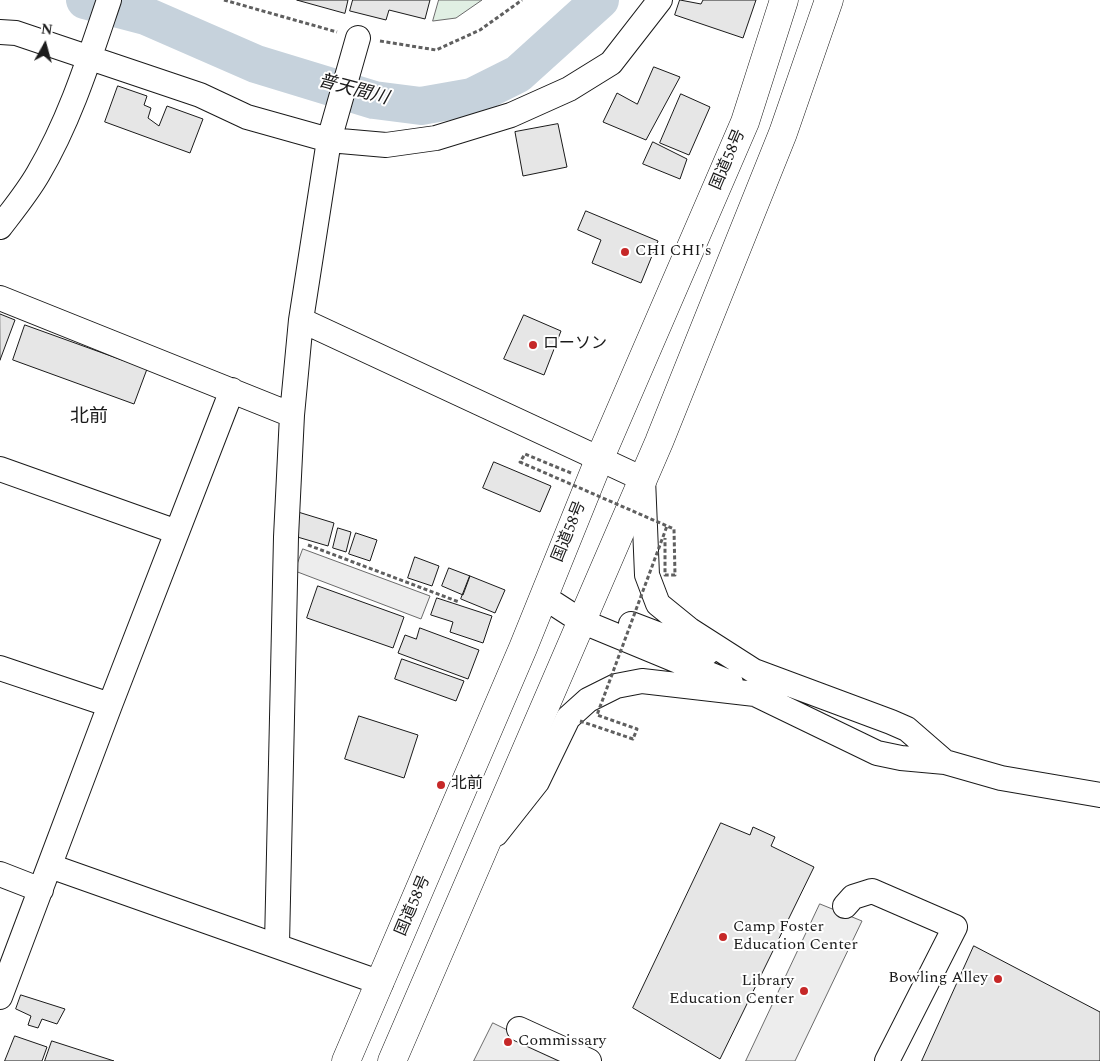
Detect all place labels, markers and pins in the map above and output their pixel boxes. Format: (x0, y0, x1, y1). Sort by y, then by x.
place label: CHI CHI's (635, 242, 712, 262)
marker: CHI CHI's (619, 246, 631, 258)
place label: ローソン (543, 335, 607, 355)
marker: ローソン (527, 339, 539, 351)
place label: 北前 (451, 775, 483, 795)
marker: 北前 (435, 779, 447, 791)
place label: Camp Foster Education Center (733, 918, 858, 956)
marker: Camp Foster Education Center (717, 931, 729, 943)
place label: Bowling Alley (888, 969, 988, 989)
place label: Library Education Center (669, 972, 794, 1010)
marker: Bowling Alley (992, 973, 1004, 985)
marker: Library Education Center (798, 985, 810, 997)
place label: Commissary (518, 1032, 606, 1052)
marker: Commissary (502, 1036, 514, 1048)

